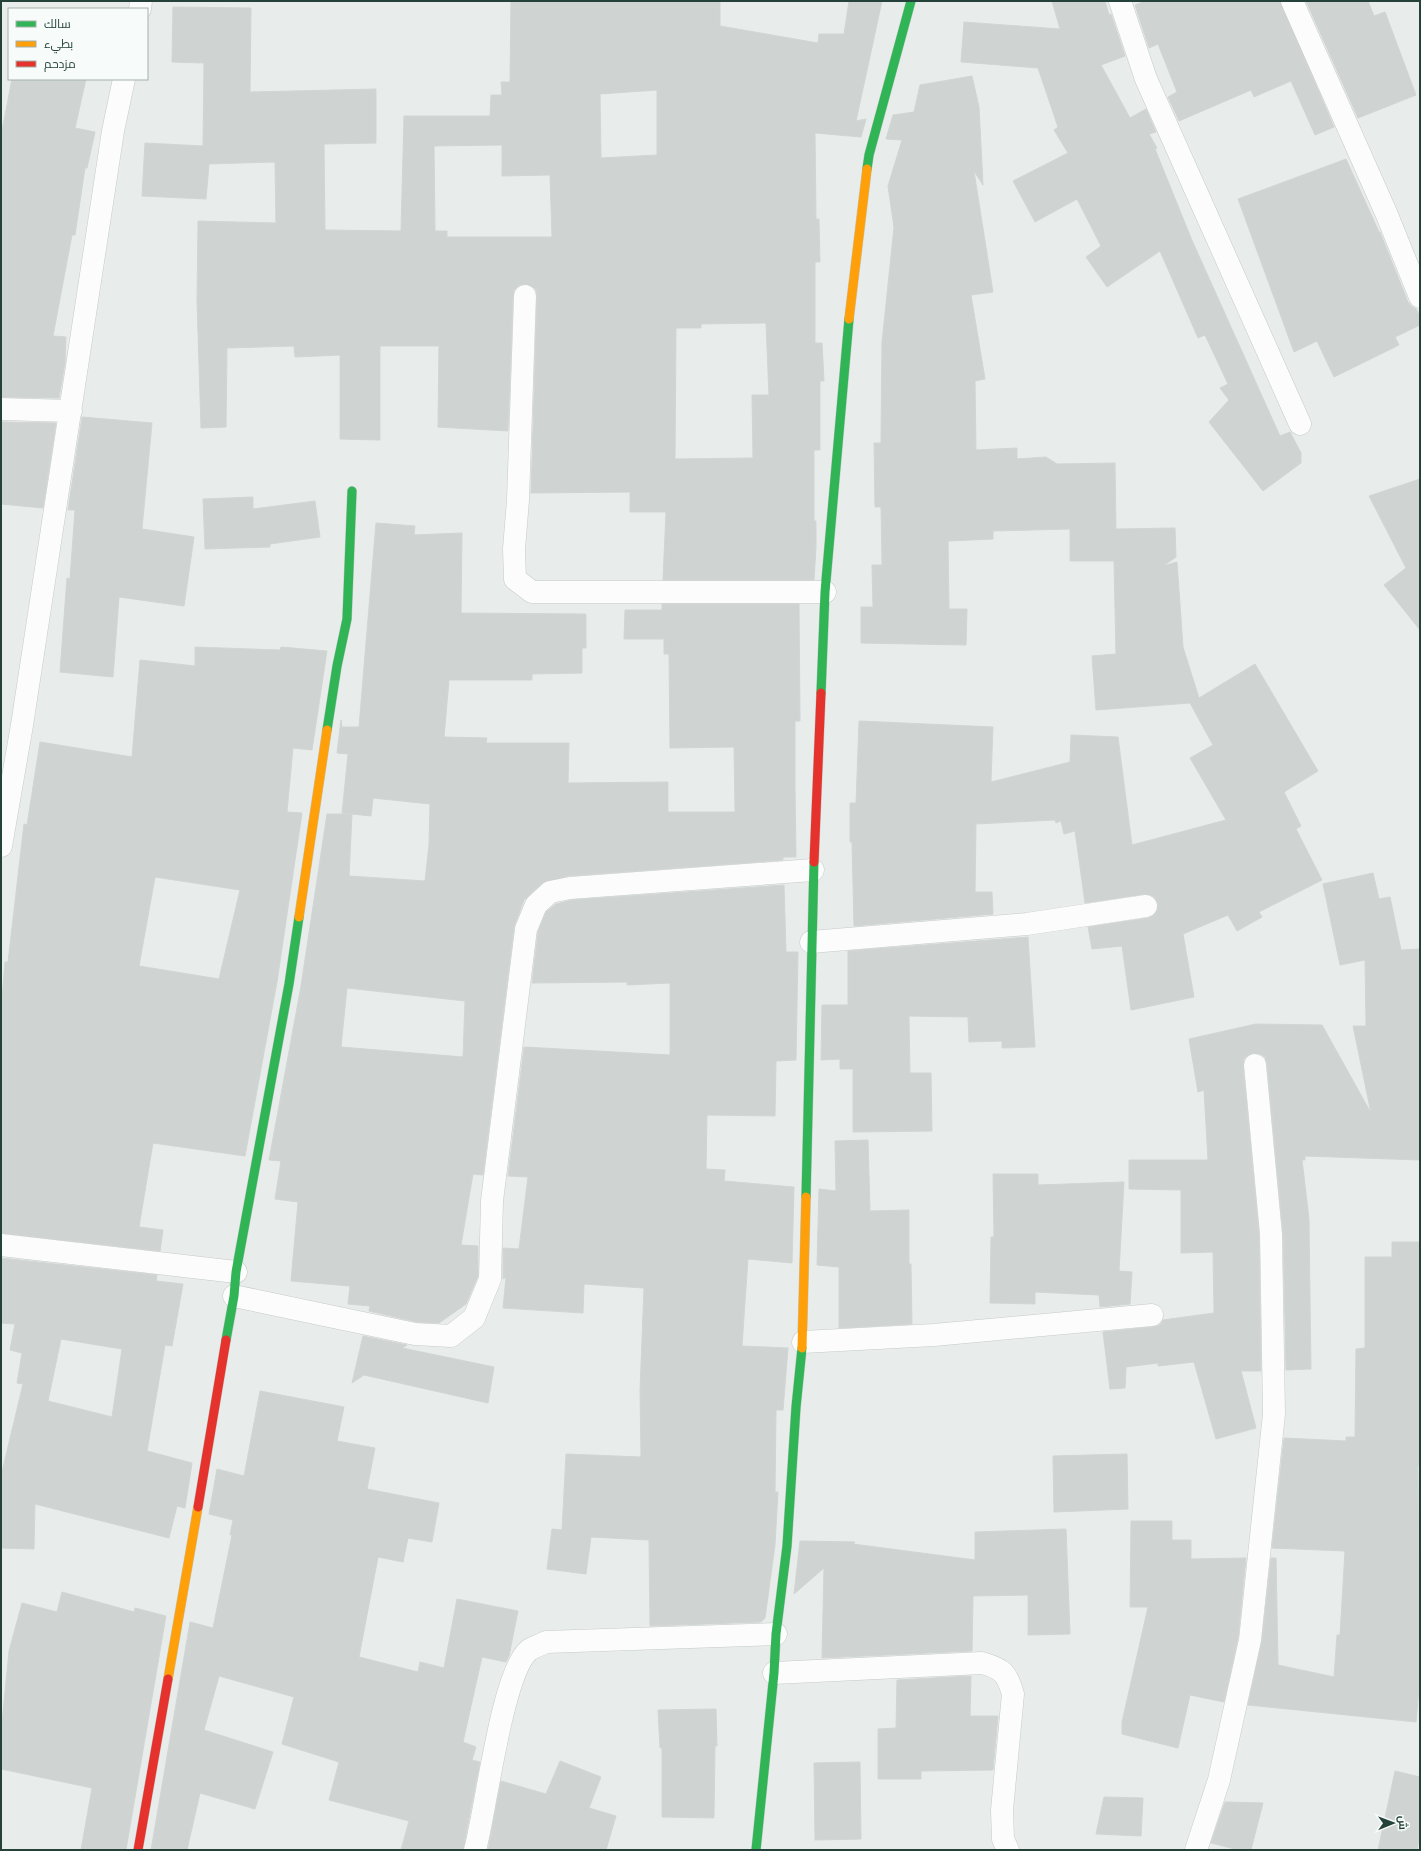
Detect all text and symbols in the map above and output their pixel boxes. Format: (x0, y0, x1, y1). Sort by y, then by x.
legend (8, 8, 148, 80)
text: سالك (44, 17, 71, 31)
text: بطيء (44, 37, 73, 54)
text: مزدحم (44, 57, 76, 72)
north arrow (1373, 1803, 1413, 1843)
text: ش (1396, 1816, 1409, 1830)

